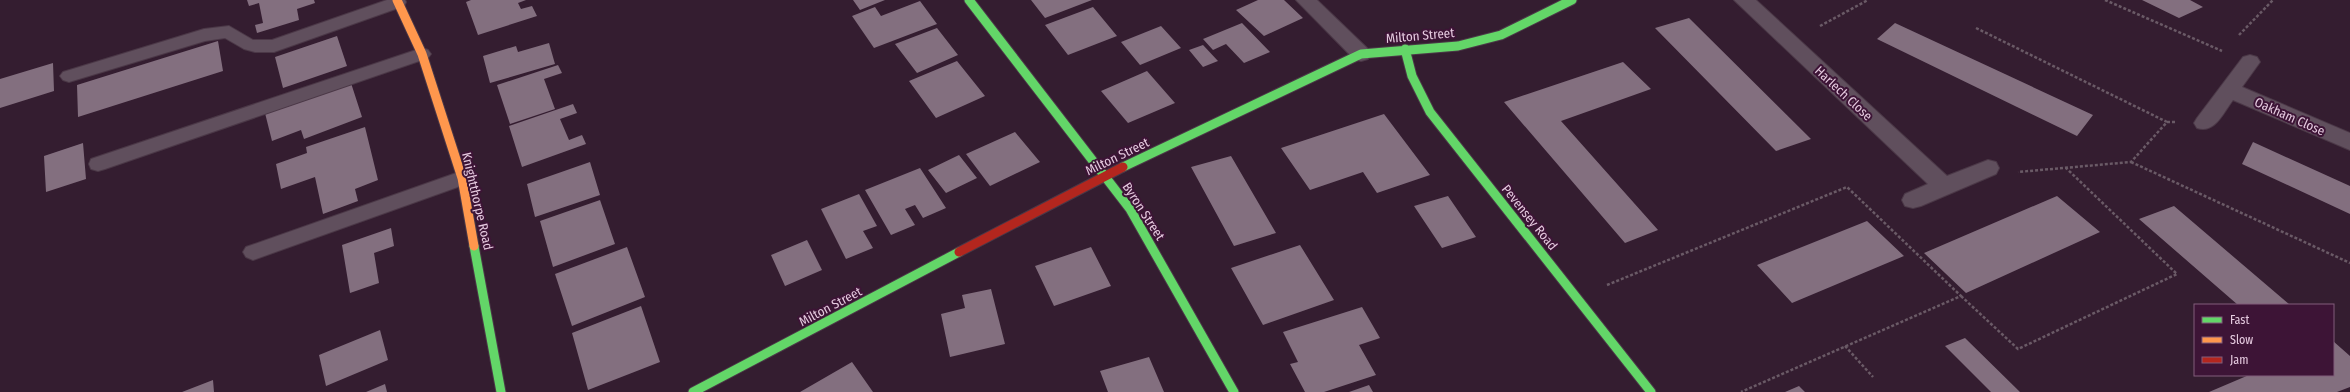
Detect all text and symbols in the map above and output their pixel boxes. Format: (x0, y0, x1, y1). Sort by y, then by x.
street label: Milton Street (1385, 25, 1456, 46)
street label: Harlech Close (1812, 63, 1875, 124)
street label: Oakham Close (2252, 94, 2327, 139)
street label: Milton Street (1083, 134, 1152, 178)
street label: Knightthorpe Road (459, 151, 496, 252)
street label: Byron Street (1119, 180, 1168, 244)
street label: Pevensey Road (1499, 182, 1560, 253)
street label: Milton Street (796, 283, 865, 329)
legend (2194, 304, 2334, 376)
text: Fast (2230, 313, 2249, 327)
text: Slow (2230, 333, 2253, 347)
text: Jam (2230, 353, 2248, 367)

